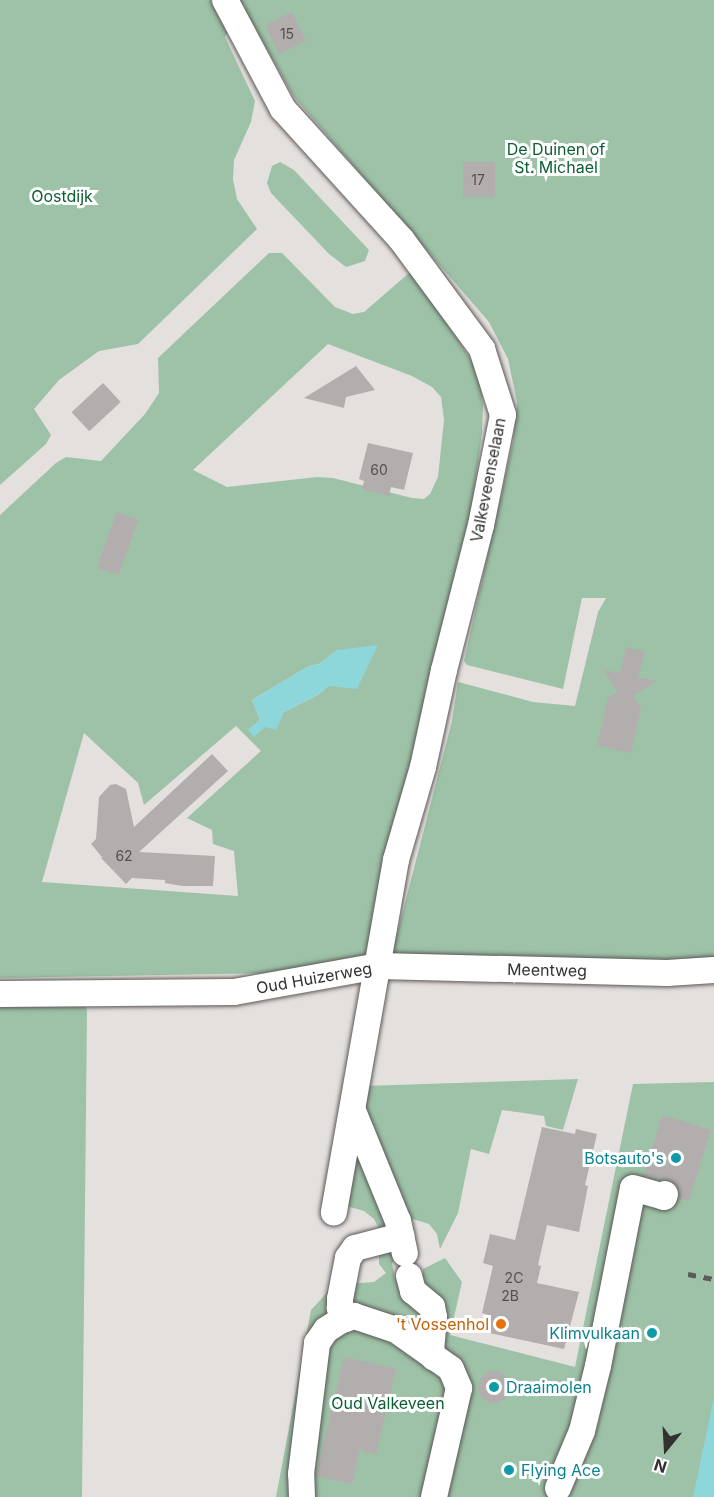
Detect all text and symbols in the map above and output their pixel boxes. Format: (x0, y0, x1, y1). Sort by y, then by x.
house number: 15 (280, 26, 294, 42)
park label: De Duinen of St. Michael (507, 139, 605, 177)
house number: 17 (471, 172, 485, 188)
park label: Oostdijk (31, 186, 93, 206)
street label: Valkeveenselaan (467, 416, 509, 544)
house number: 60 (370, 462, 388, 478)
house number: 62 (115, 848, 133, 864)
street label: Oud Huizerweg (255, 958, 373, 998)
street label: Meentweg (507, 960, 587, 980)
place label: Botsauto's (584, 1148, 664, 1168)
marker: Botsauto's (669, 1151, 683, 1165)
house number: 2C (505, 1270, 523, 1286)
house number: 2B (501, 1288, 519, 1304)
place label: 't Vossenhol (396, 1314, 489, 1334)
marker: 't Vossenhol (494, 1317, 508, 1331)
place label: Klimvulkaan (549, 1323, 640, 1343)
marker: Klimvulkaan (645, 1326, 659, 1340)
place label: Draaimolen (506, 1377, 592, 1397)
marker: Draaimolen (487, 1380, 501, 1394)
park label: Oud Valkeveen (331, 1393, 445, 1413)
north arrow (636, 1419, 696, 1479)
text: N (652, 1455, 669, 1478)
place label: Flying Ace (521, 1460, 601, 1480)
marker: Flying Ace (502, 1463, 516, 1477)

